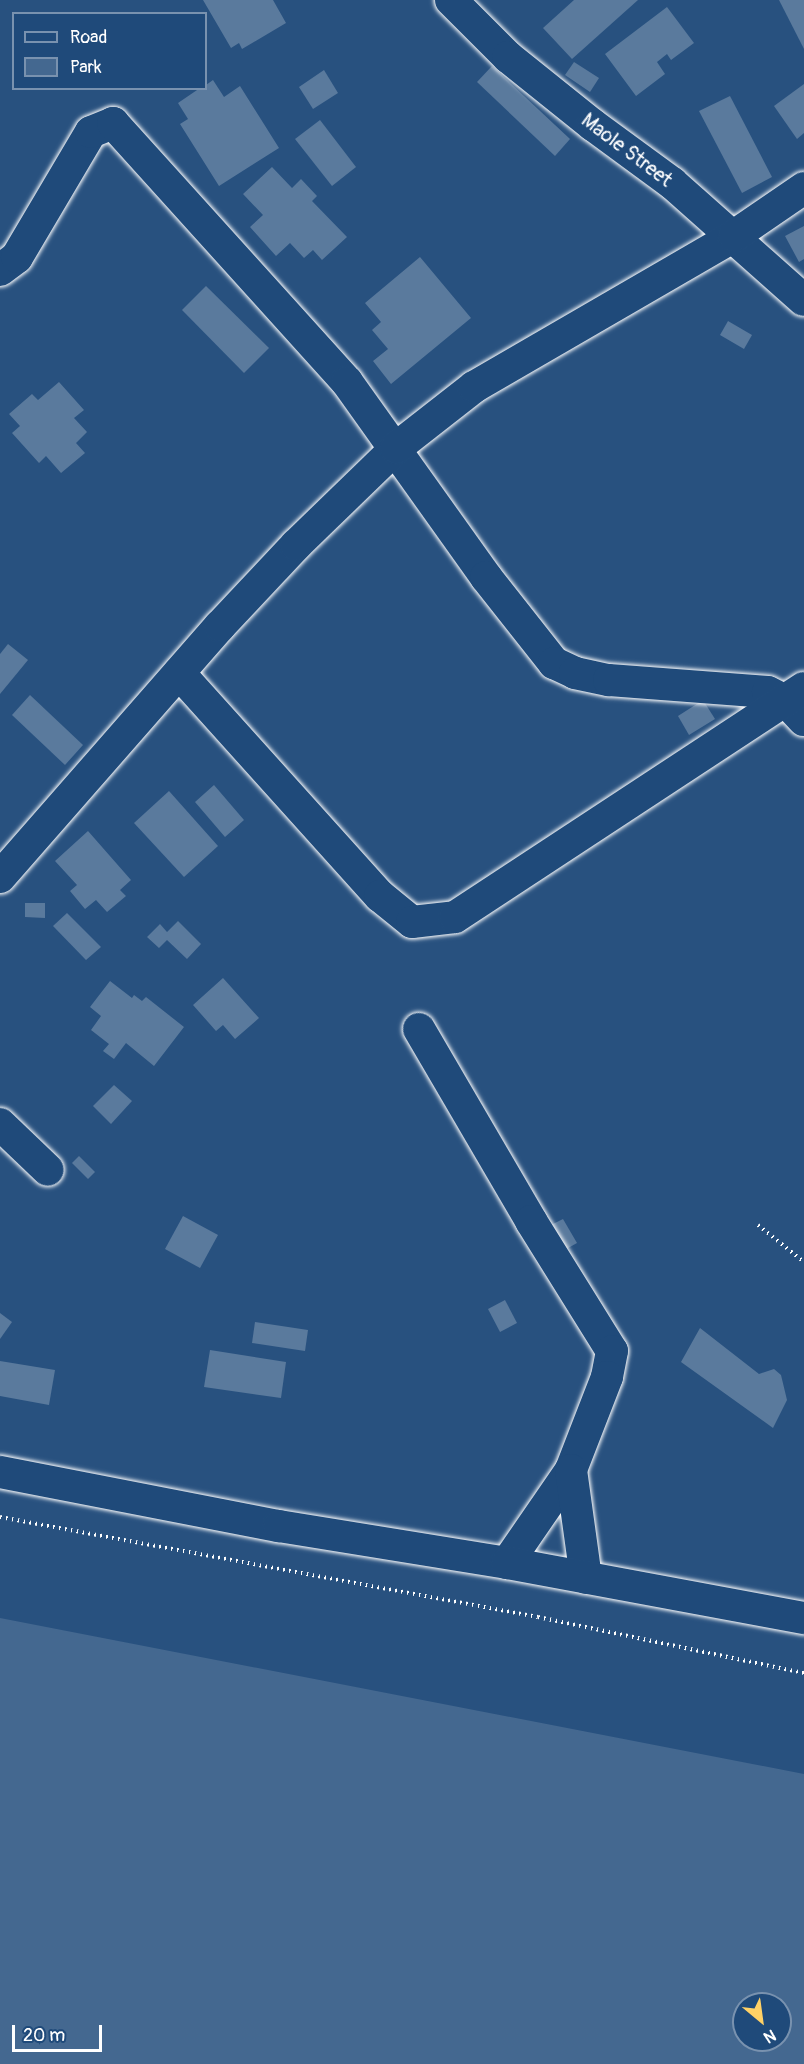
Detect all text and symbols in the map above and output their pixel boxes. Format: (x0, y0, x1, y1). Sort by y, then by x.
legend (12, 12, 207, 90)
text: Road (70, 26, 107, 49)
text: Park (70, 56, 102, 79)
street label: Maole Street (577, 108, 677, 192)
north arrow (732, 1992, 792, 2052)
scale bar (15, 2013, 105, 2051)
text: 20 m (23, 2024, 65, 2047)
text: N (760, 2025, 779, 2047)

